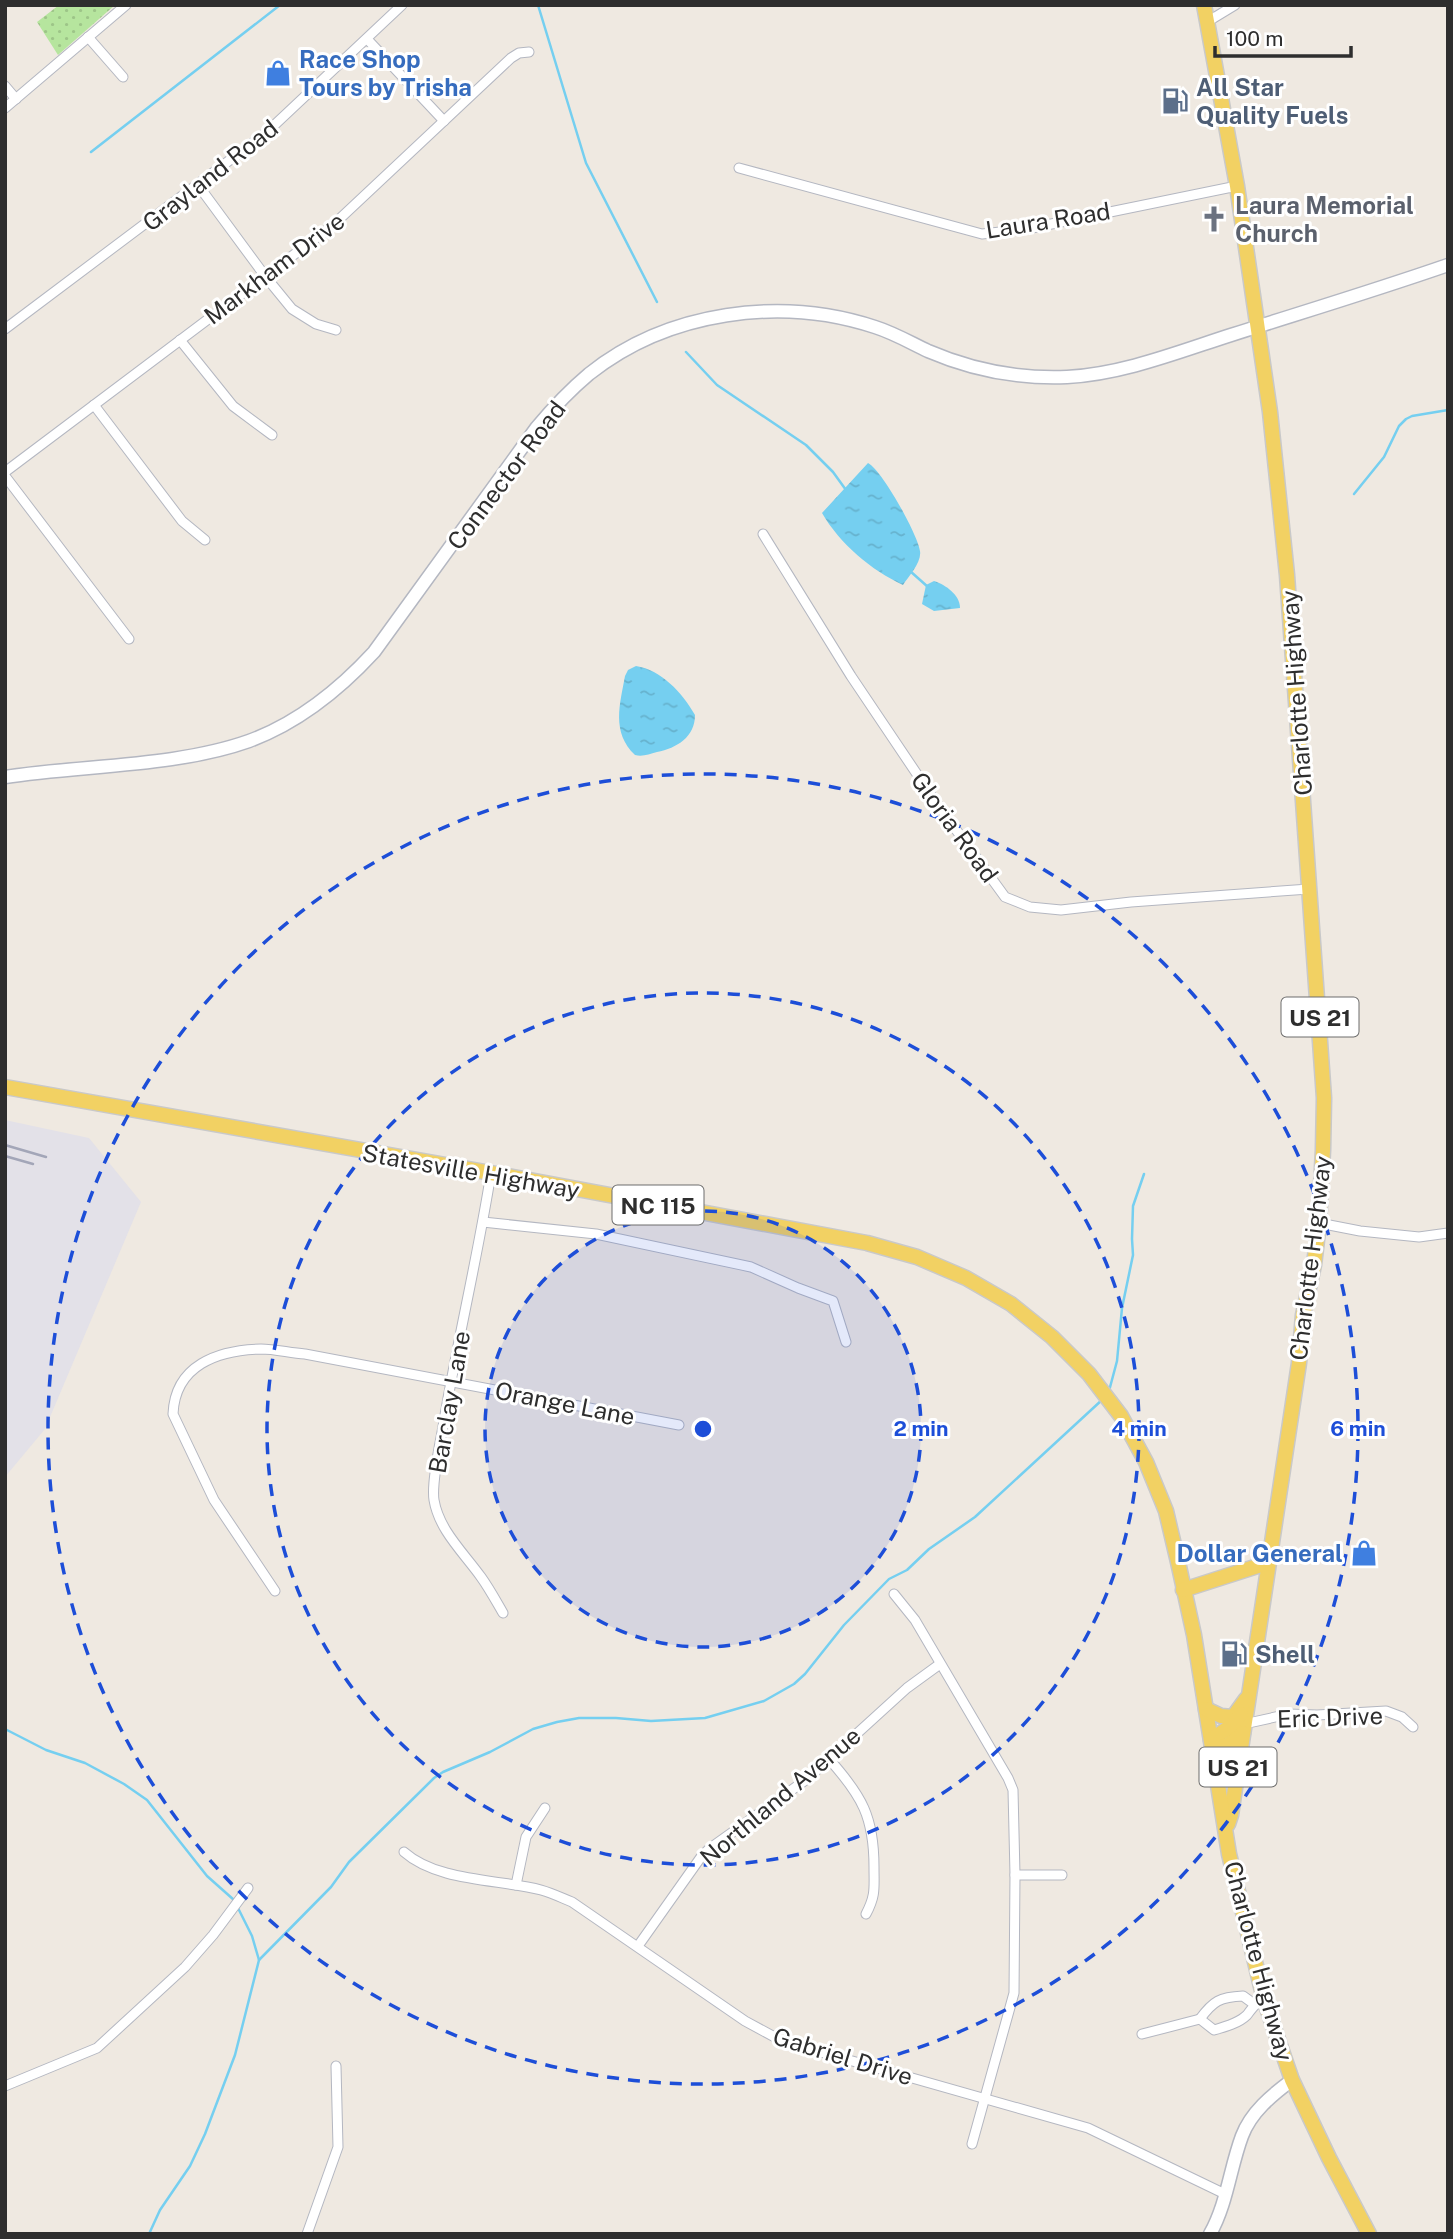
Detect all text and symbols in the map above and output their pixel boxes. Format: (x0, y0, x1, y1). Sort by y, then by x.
scale bar (1215, 14, 1352, 58)
text: 100 m (1226, 26, 1283, 51)
place label: Race Shop Tours by Trisha (299, 45, 472, 101)
shop icon: Race Shop Tours by Trisha (263, 58, 293, 88)
place label: All Star Quality Fuels (1196, 73, 1348, 129)
fuel station icon: All Star Quality Fuels (1160, 86, 1190, 116)
street label: Grayland Road (137, 114, 283, 236)
place label: Laura Memorial Church (1235, 191, 1414, 247)
street label: Laura Road (984, 196, 1112, 244)
church icon: Laura Memorial Church (1199, 204, 1229, 234)
street label: Markham Drive (198, 206, 350, 330)
street label: Connector Road (441, 395, 571, 555)
street label: Charlotte Highway (1275, 589, 1317, 797)
street label: Gloria Road (906, 767, 1004, 887)
road number: US 21 (1282, 998, 1358, 1036)
street label: Statesville Highway (360, 1138, 582, 1204)
street label: Charlotte Highway (1284, 1154, 1336, 1362)
road number: NC 115 (612, 1186, 704, 1224)
street label: Barclay Lane (423, 1329, 475, 1475)
street label: Orange Lane (493, 1376, 637, 1430)
text: 2 min (893, 1416, 949, 1441)
text: 4 min (1111, 1416, 1167, 1441)
text: 6 min (1330, 1416, 1386, 1441)
centre of rings (691, 1417, 715, 1441)
shop icon: Dollar General (1349, 1538, 1379, 1568)
place label: Dollar General (1176, 1539, 1343, 1567)
fuel station icon: Shell (1219, 1639, 1249, 1669)
place label: Shell (1255, 1640, 1315, 1668)
street label: Eric Drive (1277, 1701, 1383, 1733)
street label: Northland Avenue (694, 1721, 866, 1871)
road number: US 21 (1200, 1748, 1276, 1786)
street label: Charlotte Highway (1219, 1858, 1299, 2064)
street label: Gabriel Drive (770, 2021, 916, 2091)

